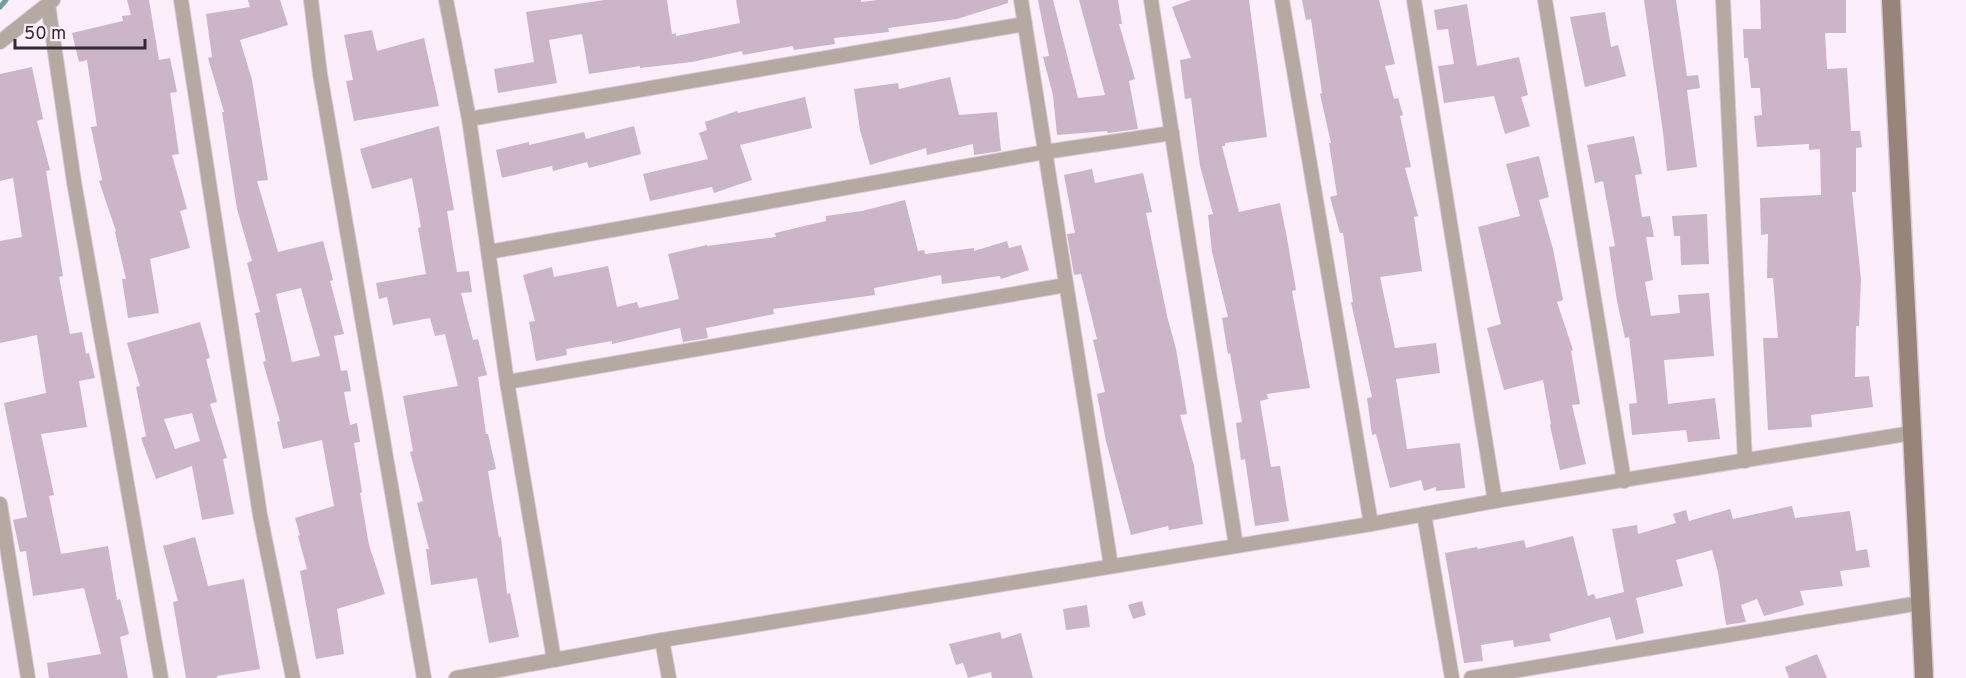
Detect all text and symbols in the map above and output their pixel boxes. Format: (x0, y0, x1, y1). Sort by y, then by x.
scale bar (15, 12, 146, 50)
text: 50 m (24, 23, 66, 46)

